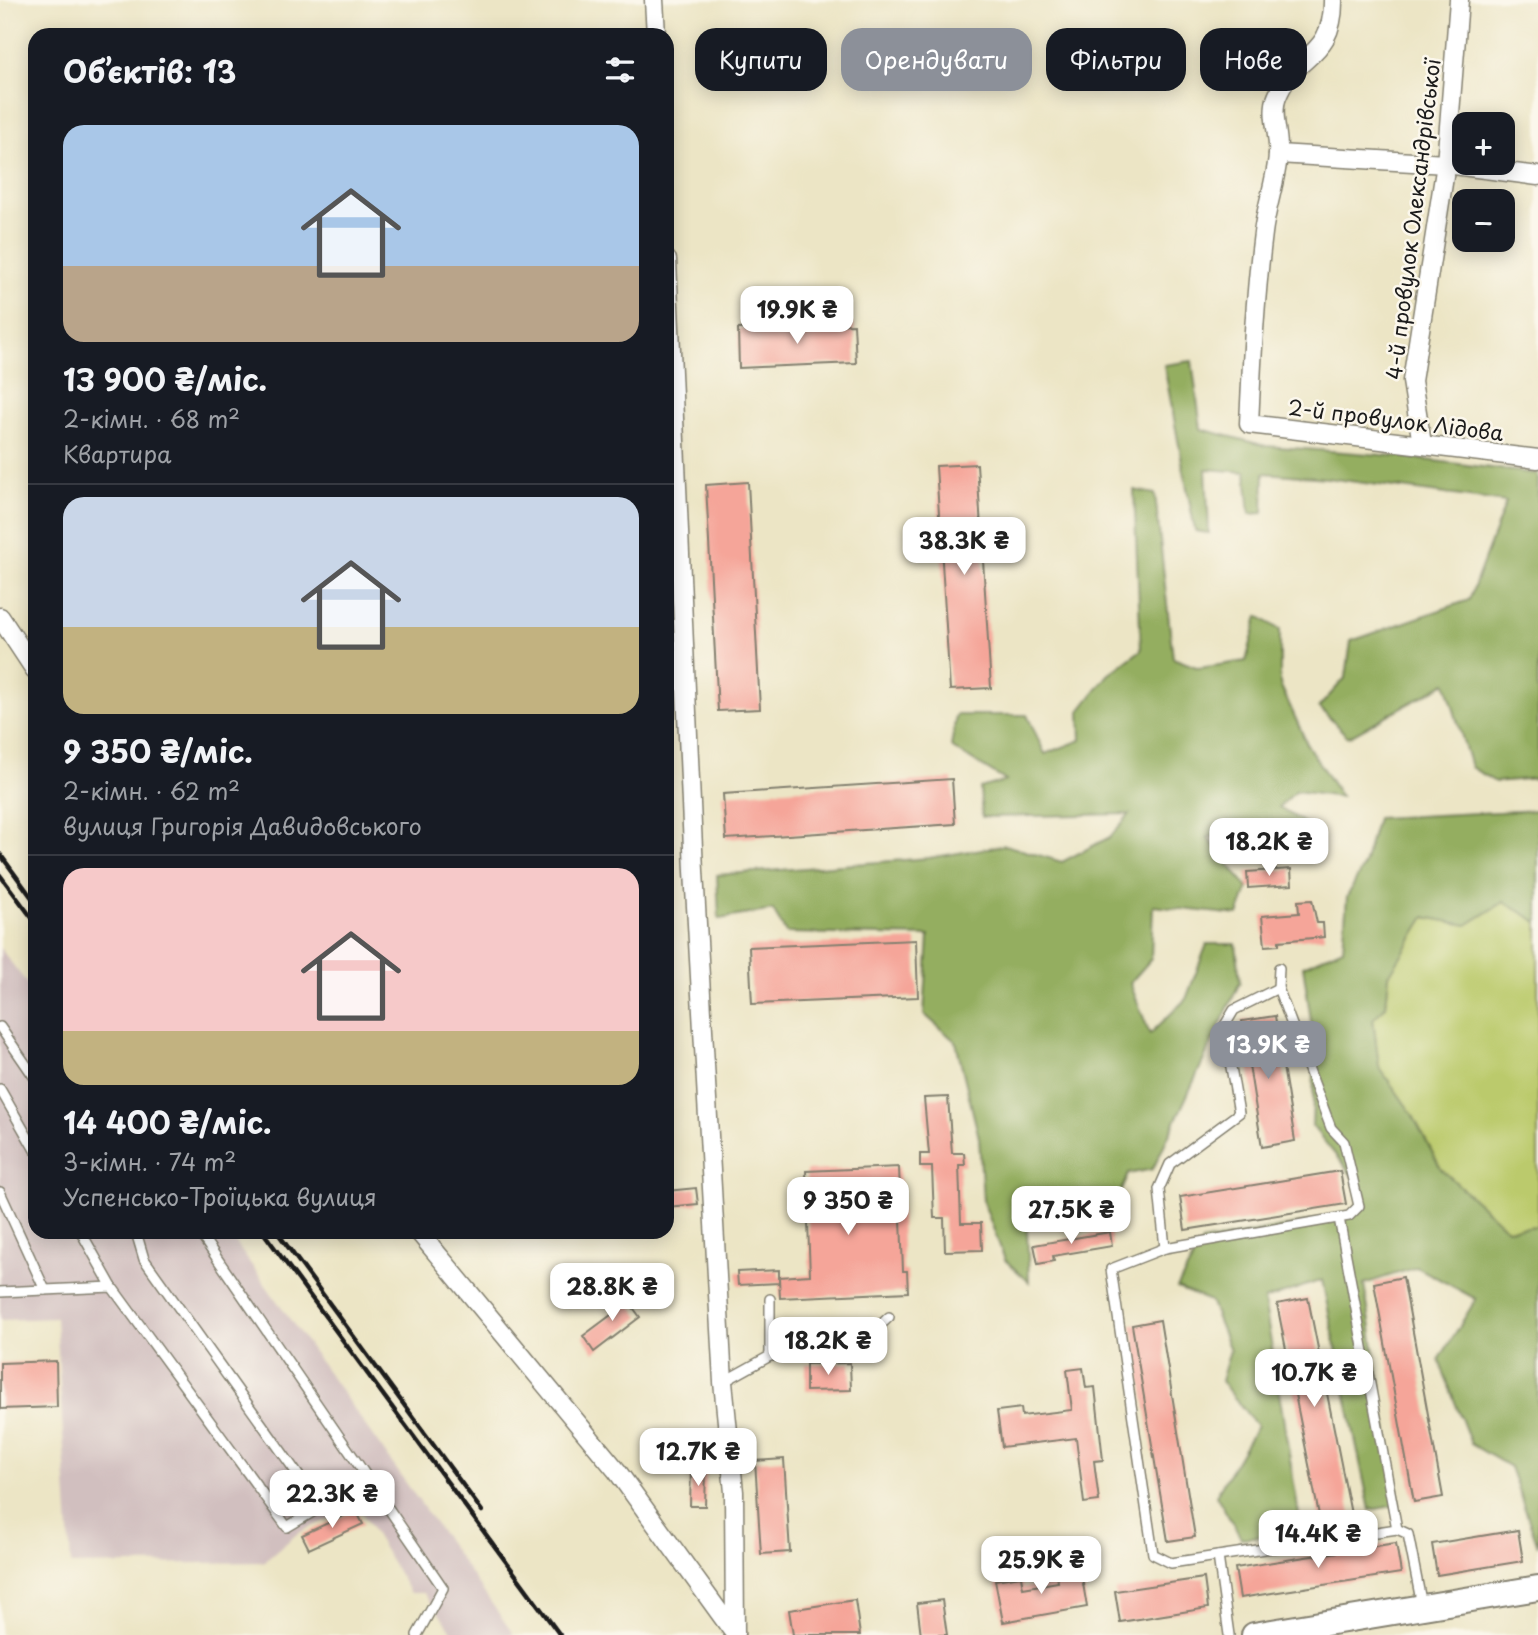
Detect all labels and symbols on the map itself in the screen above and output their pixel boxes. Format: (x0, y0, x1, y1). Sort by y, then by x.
street label: 4-й провулок Олександрівської (1376, 55, 1448, 381)
pin: 19.9K ₴ (732, 286, 862, 346)
street label: 2-й провулок Лідова (1286, 390, 1506, 448)
pin: 38.3K ₴ (899, 518, 1029, 577)
pin: 18.2K ₴ (1204, 818, 1334, 878)
pin: 13.9K ₴ (1203, 1021, 1333, 1081)
pin: 9 350 ₴ (783, 1178, 913, 1237)
pin: 27.5K ₴ (1006, 1186, 1136, 1246)
pin: 28.8K ₴ (547, 1264, 677, 1323)
pin: 18.2K ₴ (763, 1318, 893, 1377)
pin: 10.7K ₴ (1249, 1350, 1379, 1409)
pin: 12.7K ₴ (633, 1428, 763, 1488)
pin: 22.3K ₴ (267, 1470, 397, 1530)
pin: 14.4K ₴ (1253, 1510, 1383, 1570)
pin: 25.9K ₴ (976, 1536, 1106, 1596)

